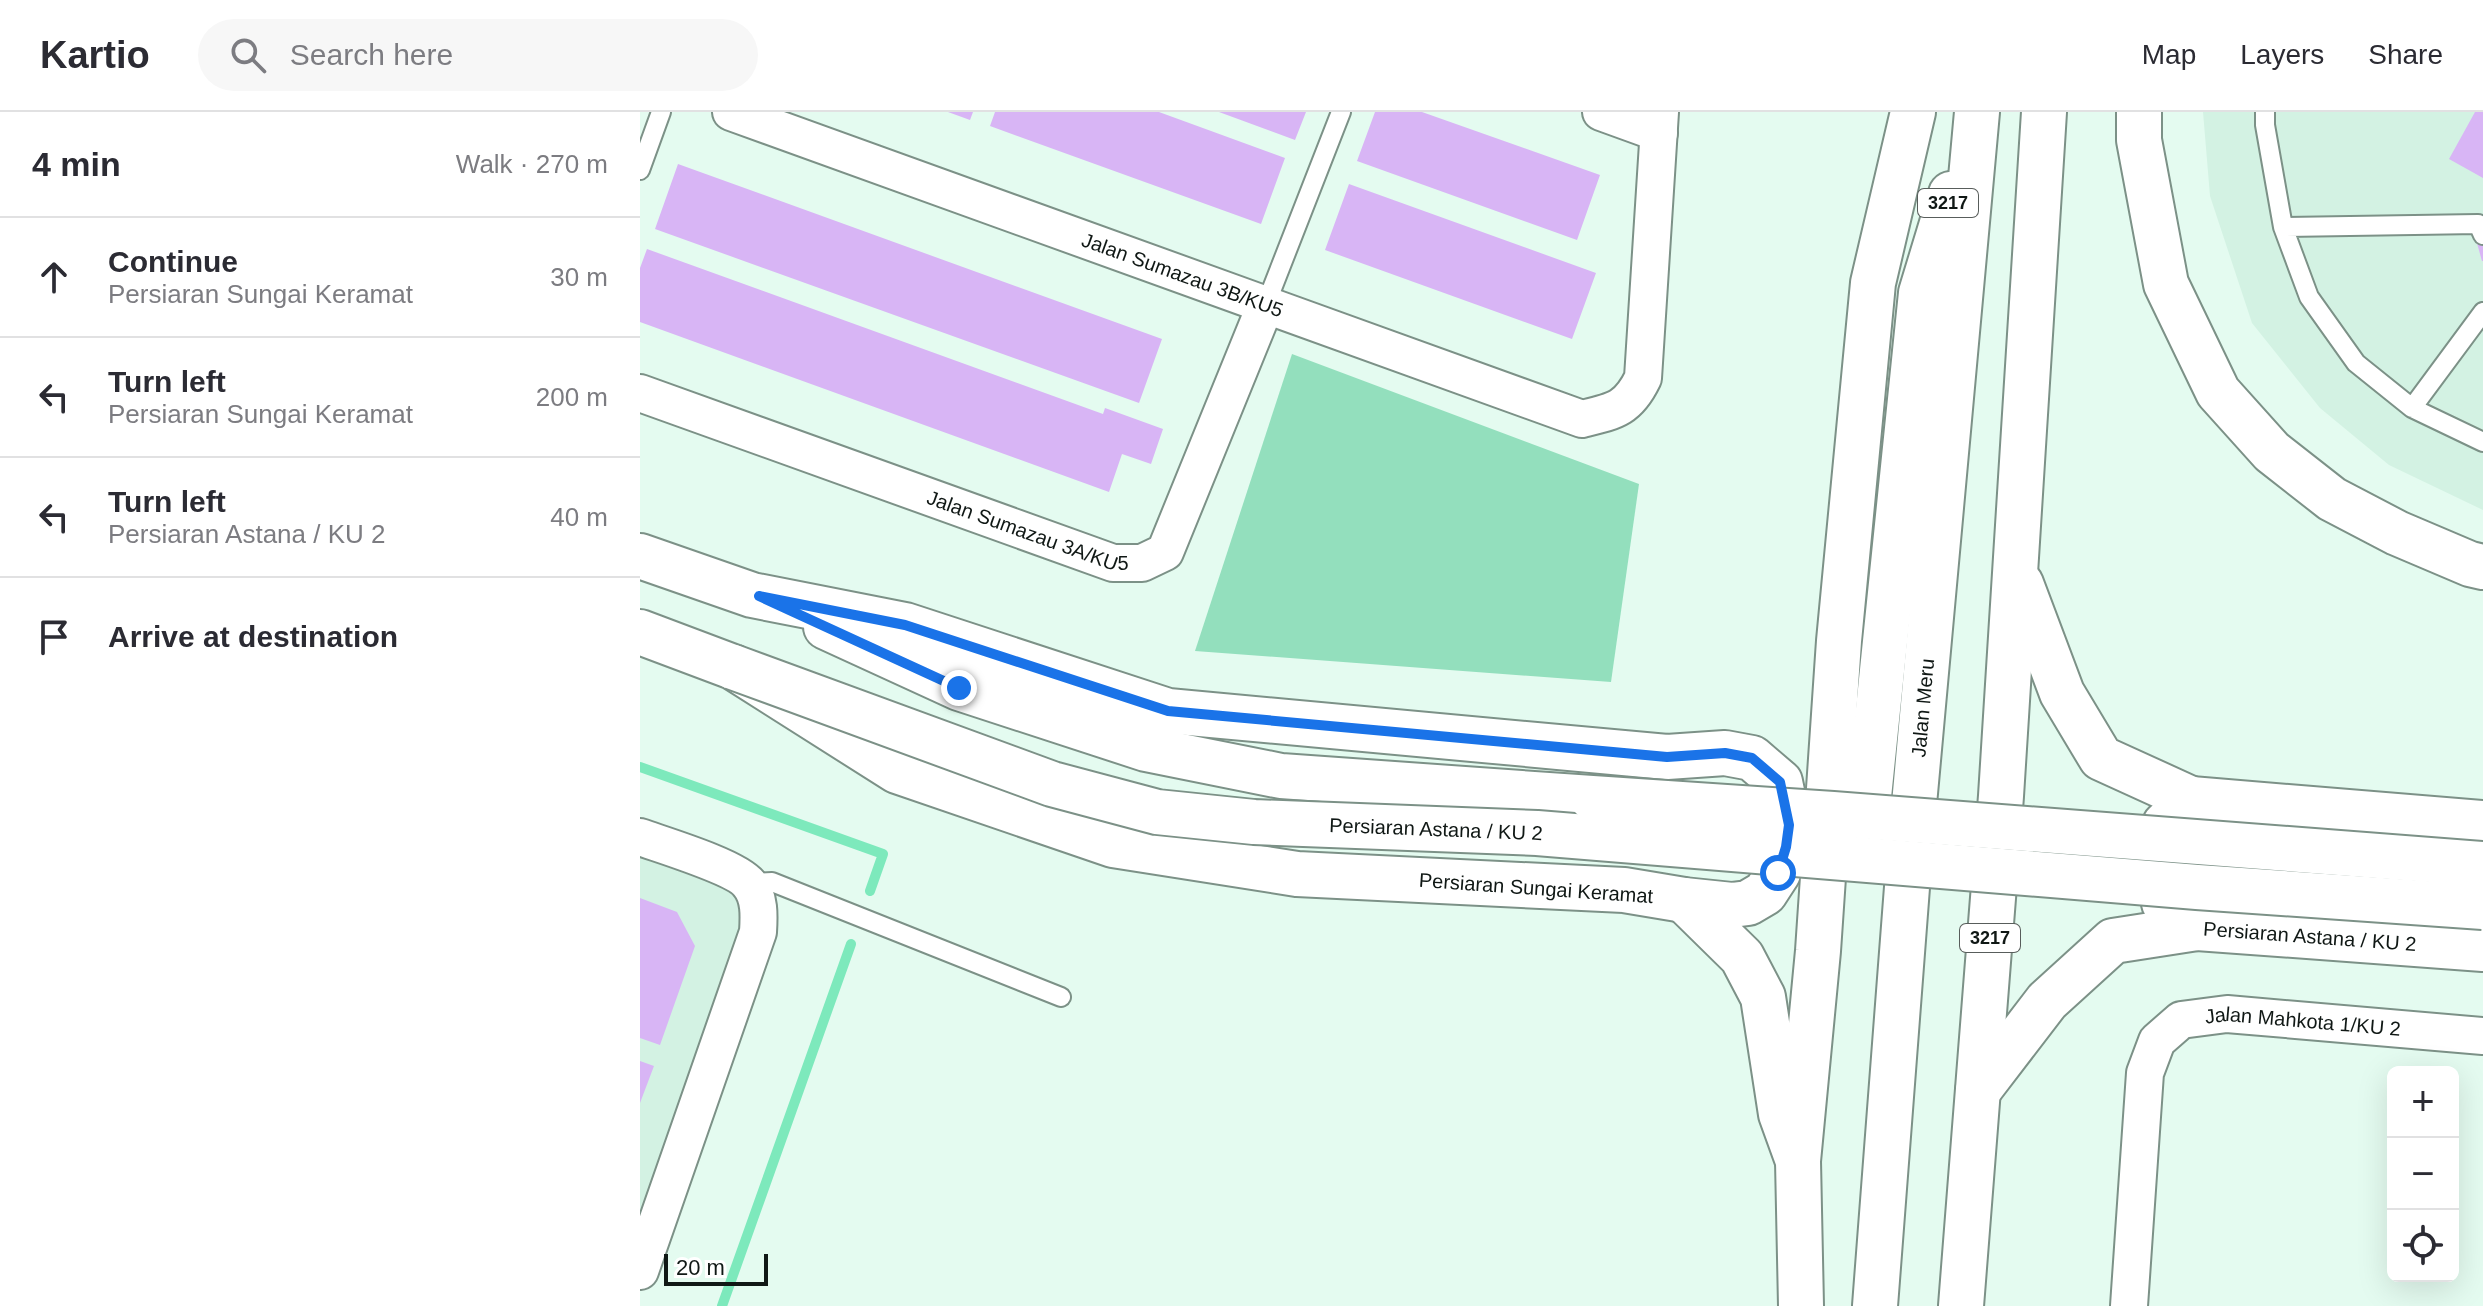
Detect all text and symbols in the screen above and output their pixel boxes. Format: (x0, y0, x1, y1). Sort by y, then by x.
search box (198, 19, 758, 91)
icon: search (226, 33, 270, 77)
text: Kartio (40, 34, 150, 76)
text: Search here (290, 38, 453, 71)
text: Map (2142, 39, 2196, 70)
text: Layers (2240, 39, 2324, 70)
text: Share (2368, 39, 2443, 70)
text: 4 min (32, 145, 121, 183)
text: Walk · 270 m (456, 149, 608, 179)
road number: 3217 (1918, 189, 1978, 217)
street label: Jalan Sumazau 3B/KU5 (1079, 228, 1286, 321)
text: Continue (108, 245, 238, 278)
icon: ahead (32, 255, 76, 299)
text: 30 m (550, 262, 608, 292)
text: Persiaran Sungai Keramat (108, 279, 413, 309)
text: Turn left (108, 365, 226, 398)
icon: left (32, 375, 76, 419)
text: 200 m (536, 382, 608, 412)
text: Persiaran Sungai Keramat (108, 399, 413, 429)
text: Turn left (108, 485, 226, 518)
street label: Jalan Sumazau 3A/KU5 (924, 486, 1129, 575)
icon: left (32, 495, 76, 539)
text: 40 m (550, 502, 608, 532)
text: Persiaran Astana / KU 2 (108, 519, 385, 549)
icon: arrive (32, 615, 76, 659)
text: Arrive at destination (108, 620, 398, 653)
street label: Jalan Meru (1907, 658, 1938, 758)
route end (941, 670, 977, 706)
street label: Persiaran Astana / KU 2 (1329, 814, 1543, 844)
route start (1760, 855, 1796, 891)
street label: Persiaran Sungai Keramat (1418, 869, 1654, 907)
street label: Persiaran Astana / KU 2 (2203, 917, 2417, 955)
road number: 3217 (1960, 924, 2020, 952)
street label: Jalan Mahkota 1/KU 2 (2203, 1003, 2402, 1040)
map controls (2387, 1066, 2459, 1282)
button: + (2387, 1066, 2459, 1138)
button: − (2387, 1138, 2459, 1210)
button: locate (2387, 1210, 2459, 1282)
scale bar (664, 1250, 768, 1286)
text: 20 m (676, 1255, 725, 1280)

